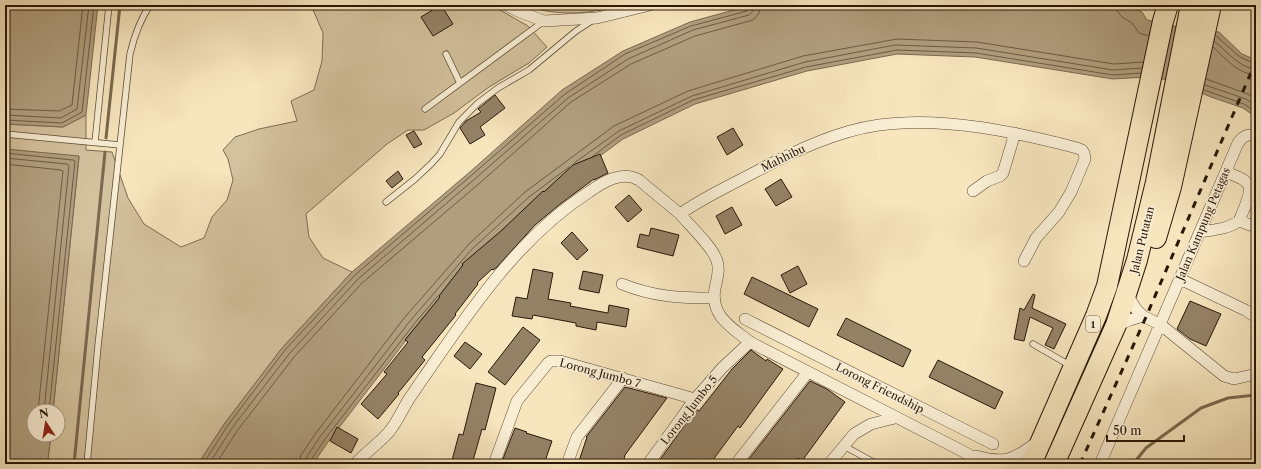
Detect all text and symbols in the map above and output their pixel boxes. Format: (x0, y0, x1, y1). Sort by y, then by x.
street label: Mahhibu (759, 141, 808, 175)
street label: Jalan Kampung Petagas (1172, 165, 1233, 284)
street label: Jalan Putatan (1126, 205, 1157, 277)
road number: 1 (1086, 316, 1100, 332)
street label: Lorong Jumbo 7 (558, 355, 643, 391)
street label: Lorong Friendship (833, 360, 927, 416)
street label: Lorong Jumbo 5 (658, 373, 720, 447)
north arrow (26, 403, 66, 443)
text: N (38, 405, 50, 421)
scale bar (1107, 417, 1184, 443)
text: 50 m (1113, 423, 1142, 438)

